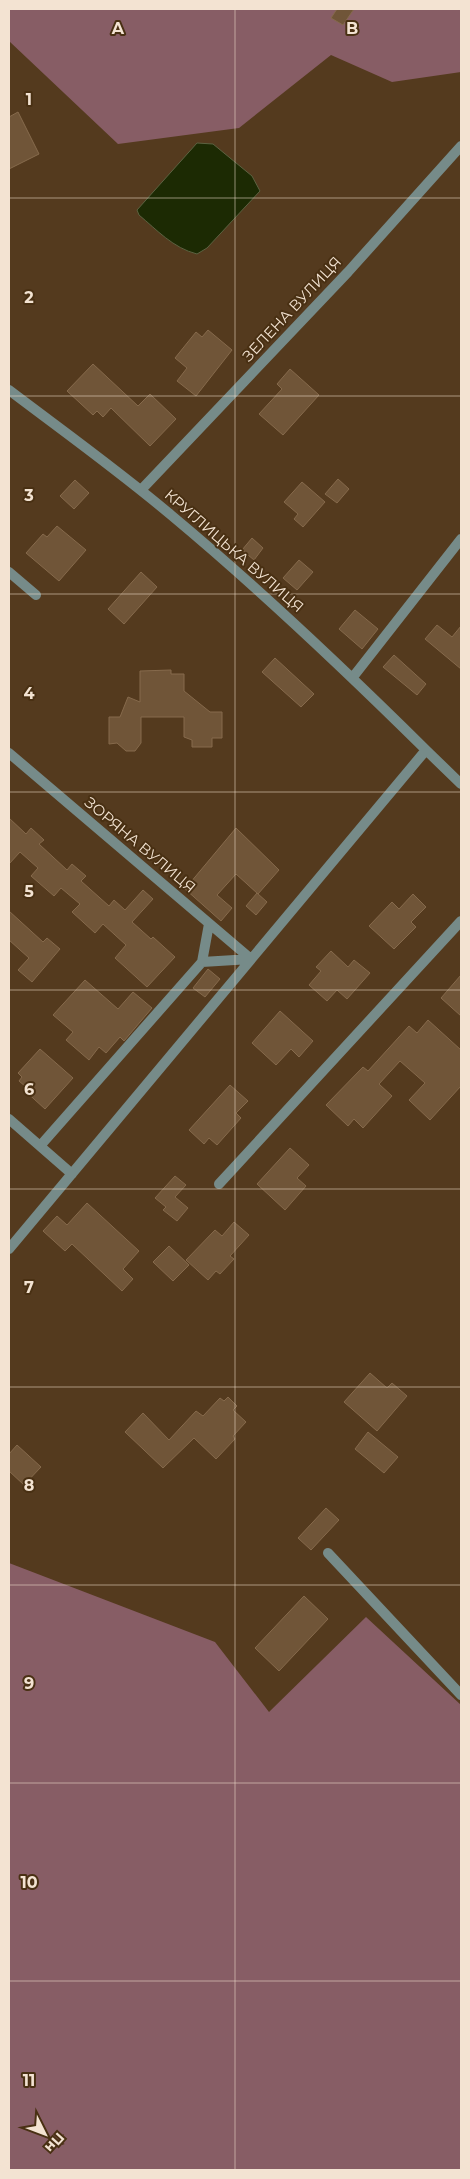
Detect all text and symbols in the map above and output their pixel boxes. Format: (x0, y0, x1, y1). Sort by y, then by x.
text: A (111, 19, 125, 38)
text: B (346, 19, 358, 38)
text: 1 (26, 90, 32, 109)
street label: ЗЕЛЕНА ВУЛИЦЯ (238, 252, 345, 365)
text: 2 (24, 288, 34, 307)
street label: КРУГЛИЦЬКА ВУЛИЦЯ (161, 485, 308, 616)
text: 3 (23, 486, 34, 505)
text: 4 (23, 684, 35, 703)
street label: ЗОРЯНА ВУЛИЦЯ (81, 793, 200, 897)
text: 5 (24, 882, 34, 901)
text: 6 (24, 1080, 34, 1099)
text: 7 (24, 1278, 34, 1297)
text: 8 (24, 1476, 34, 1495)
text: 9 (24, 1674, 34, 1693)
text: 10 (20, 1873, 38, 1892)
text: 11 (23, 2071, 35, 2090)
north arrow (20, 2109, 70, 2159)
text: Пн (41, 2129, 68, 2157)

